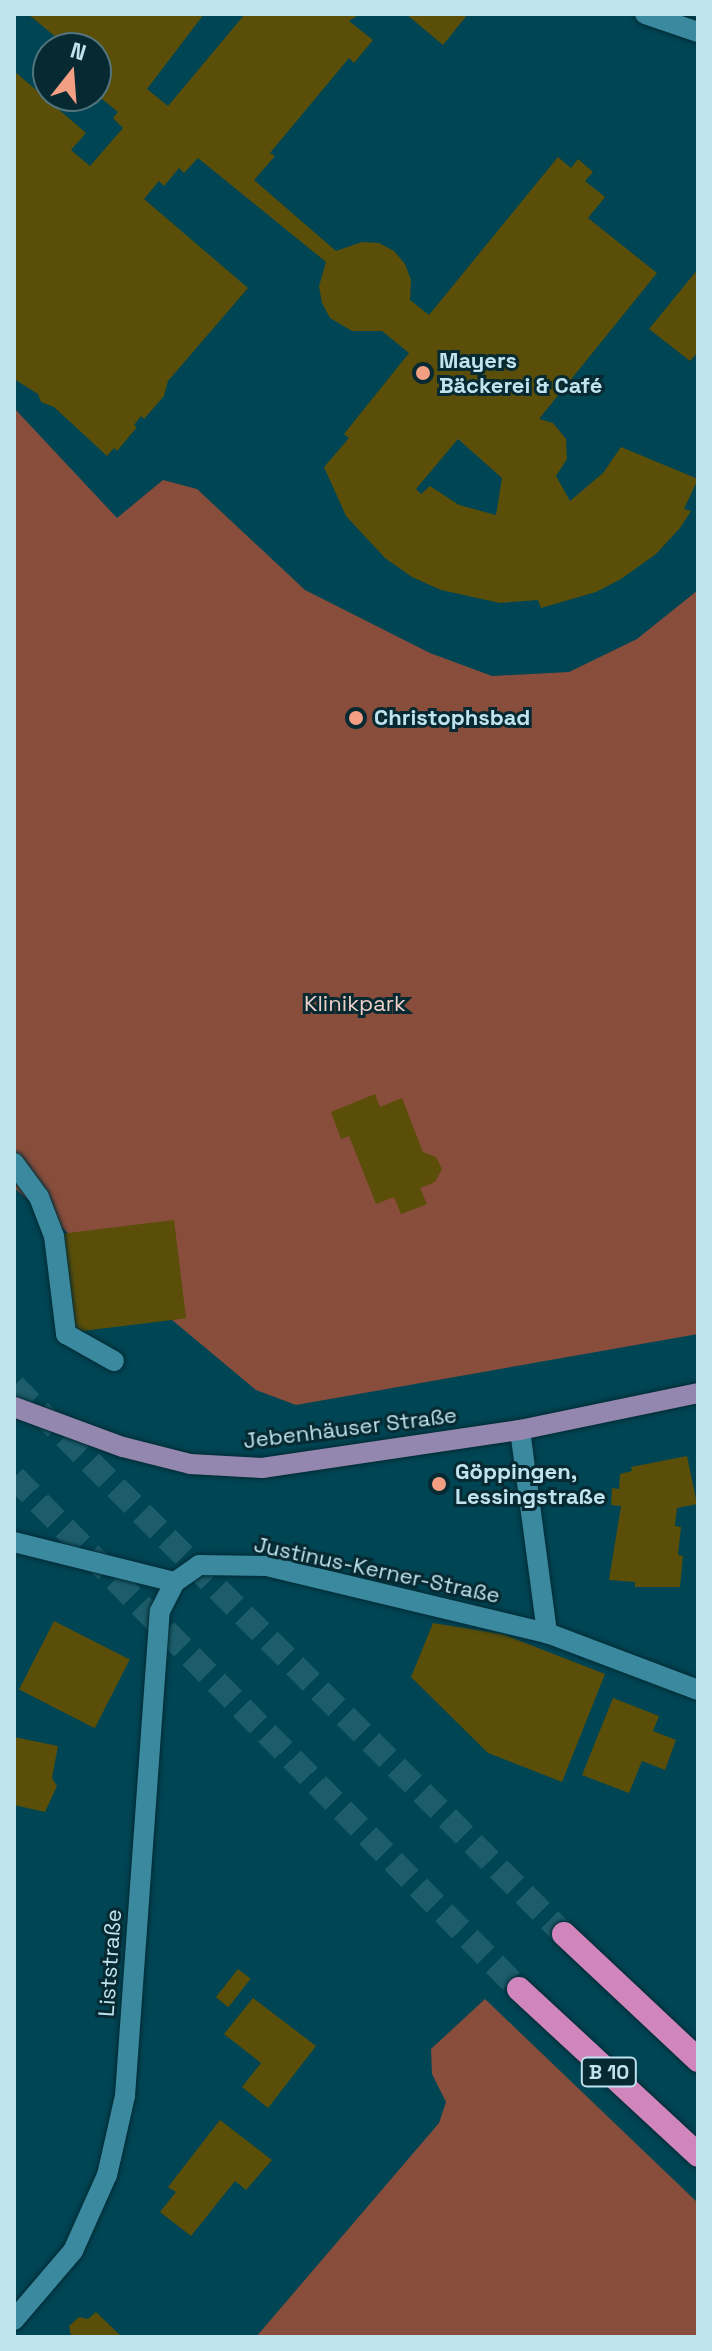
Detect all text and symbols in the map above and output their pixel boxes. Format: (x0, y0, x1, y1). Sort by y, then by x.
north arrow (32, 32, 112, 112)
text: N (67, 35, 90, 67)
place label: Mayers Bäckerei & Café (439, 347, 603, 398)
marker: Mayers Bäckerei & Café (414, 364, 432, 382)
place label: Christophsbad (374, 705, 530, 731)
marker: Christophsbad (345, 707, 367, 729)
park label: Klinikpark (304, 991, 406, 1017)
street label: Jebenhäuser Straße (242, 1402, 458, 1454)
place label: Göppingen, Lessingstraße (455, 1458, 606, 1510)
marker: Göppingen, Lessingstraße (430, 1475, 448, 1493)
street label: Justinus-Kerner-Straße (252, 1531, 502, 1609)
street label: Liststraße (93, 1908, 127, 2018)
road number: B 10 (579, 2056, 639, 2088)

